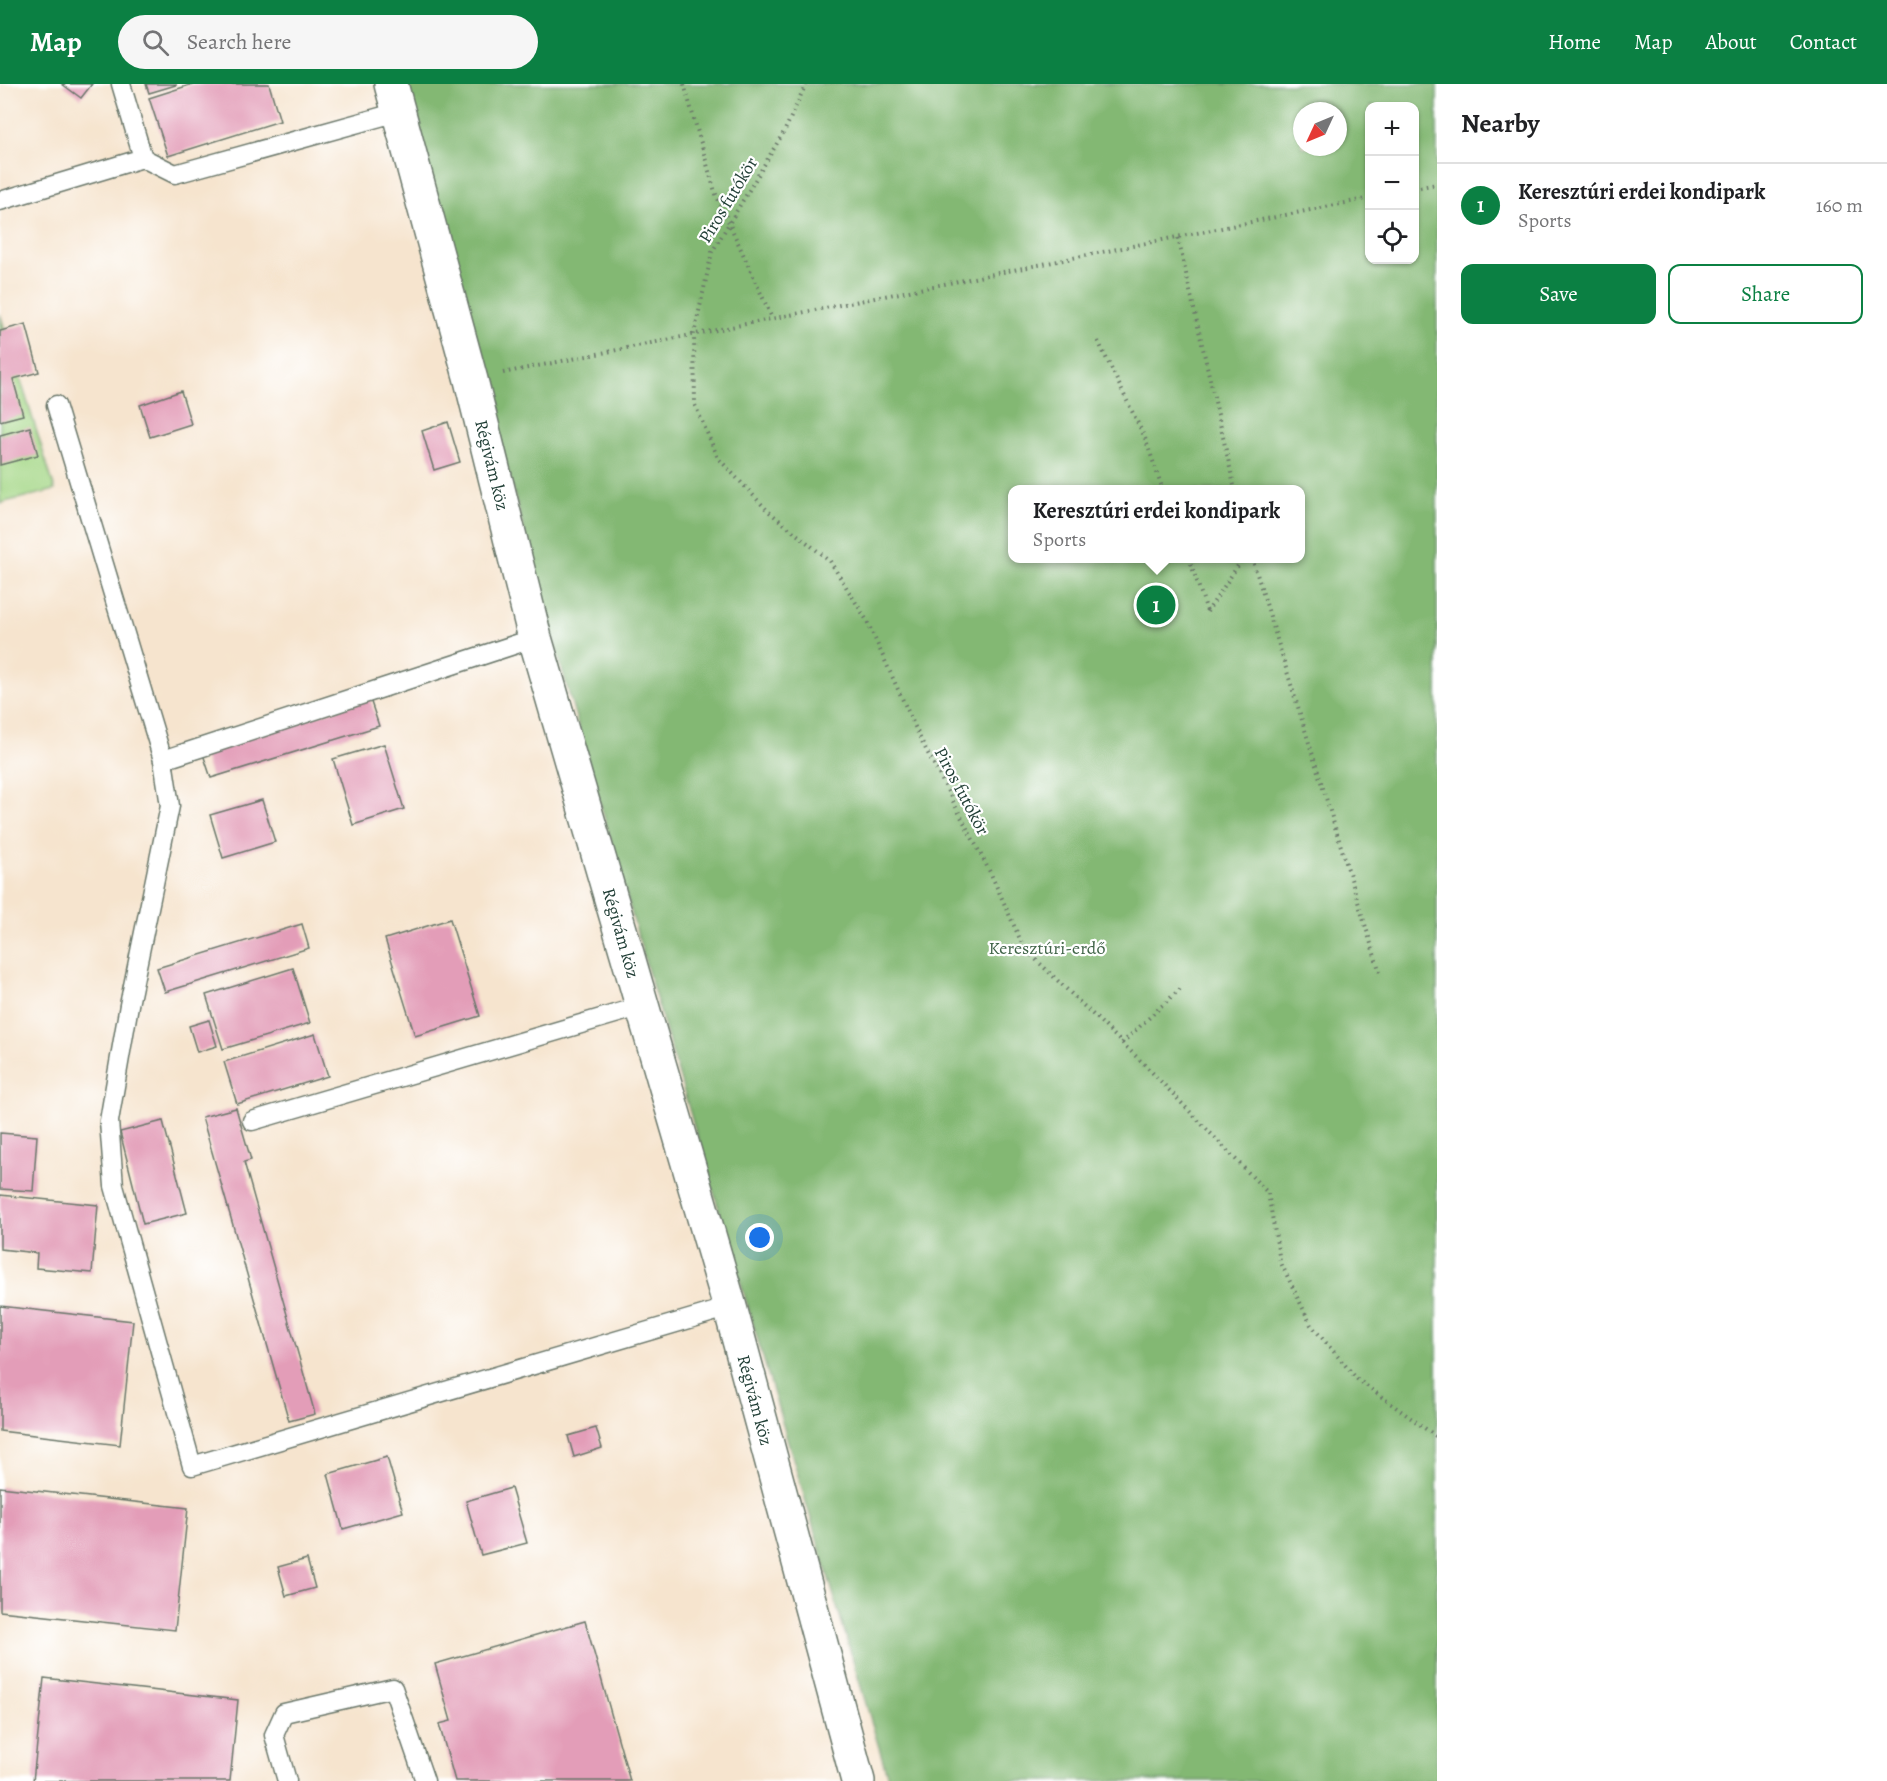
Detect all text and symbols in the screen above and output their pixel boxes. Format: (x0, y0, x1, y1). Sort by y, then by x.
search box (118, 15, 538, 69)
text: Map (30, 23, 82, 61)
icon: search (139, 26, 172, 59)
text: Search here (187, 27, 291, 57)
text: Home (1548, 28, 1601, 56)
text: Map (1634, 28, 1672, 56)
text: About (1705, 28, 1757, 56)
text: Contact (1790, 28, 1857, 56)
north arrow (1293, 102, 1347, 156)
map controls (1365, 102, 1419, 264)
button: + (1365, 102, 1419, 156)
text: Nearby (1461, 106, 1540, 141)
street label: Piros futókör (693, 152, 763, 247)
button: − (1365, 156, 1419, 210)
text: Keresztúri erdei kondipark (1518, 177, 1765, 207)
text: 1 (1477, 192, 1484, 219)
text: 160 m (1816, 192, 1863, 219)
text: Sports (1518, 207, 1571, 234)
button: locate (1365, 210, 1419, 264)
button: Save (1461, 264, 1656, 324)
button: Share (1668, 264, 1863, 324)
street label: Régivám köz (469, 417, 515, 513)
popup (1008, 485, 1305, 563)
text: Keresztúri erdei kondipark (1033, 496, 1280, 526)
text: Sports (1033, 526, 1086, 553)
pin: 1 (1136, 582, 1176, 628)
street label: Piros futókör (929, 743, 995, 839)
street label: Régivám köz (597, 885, 645, 981)
park label: Keresztúri-erdő (988, 936, 1106, 960)
your location (745, 1223, 774, 1252)
street label: Régivám köz (731, 1352, 779, 1448)

